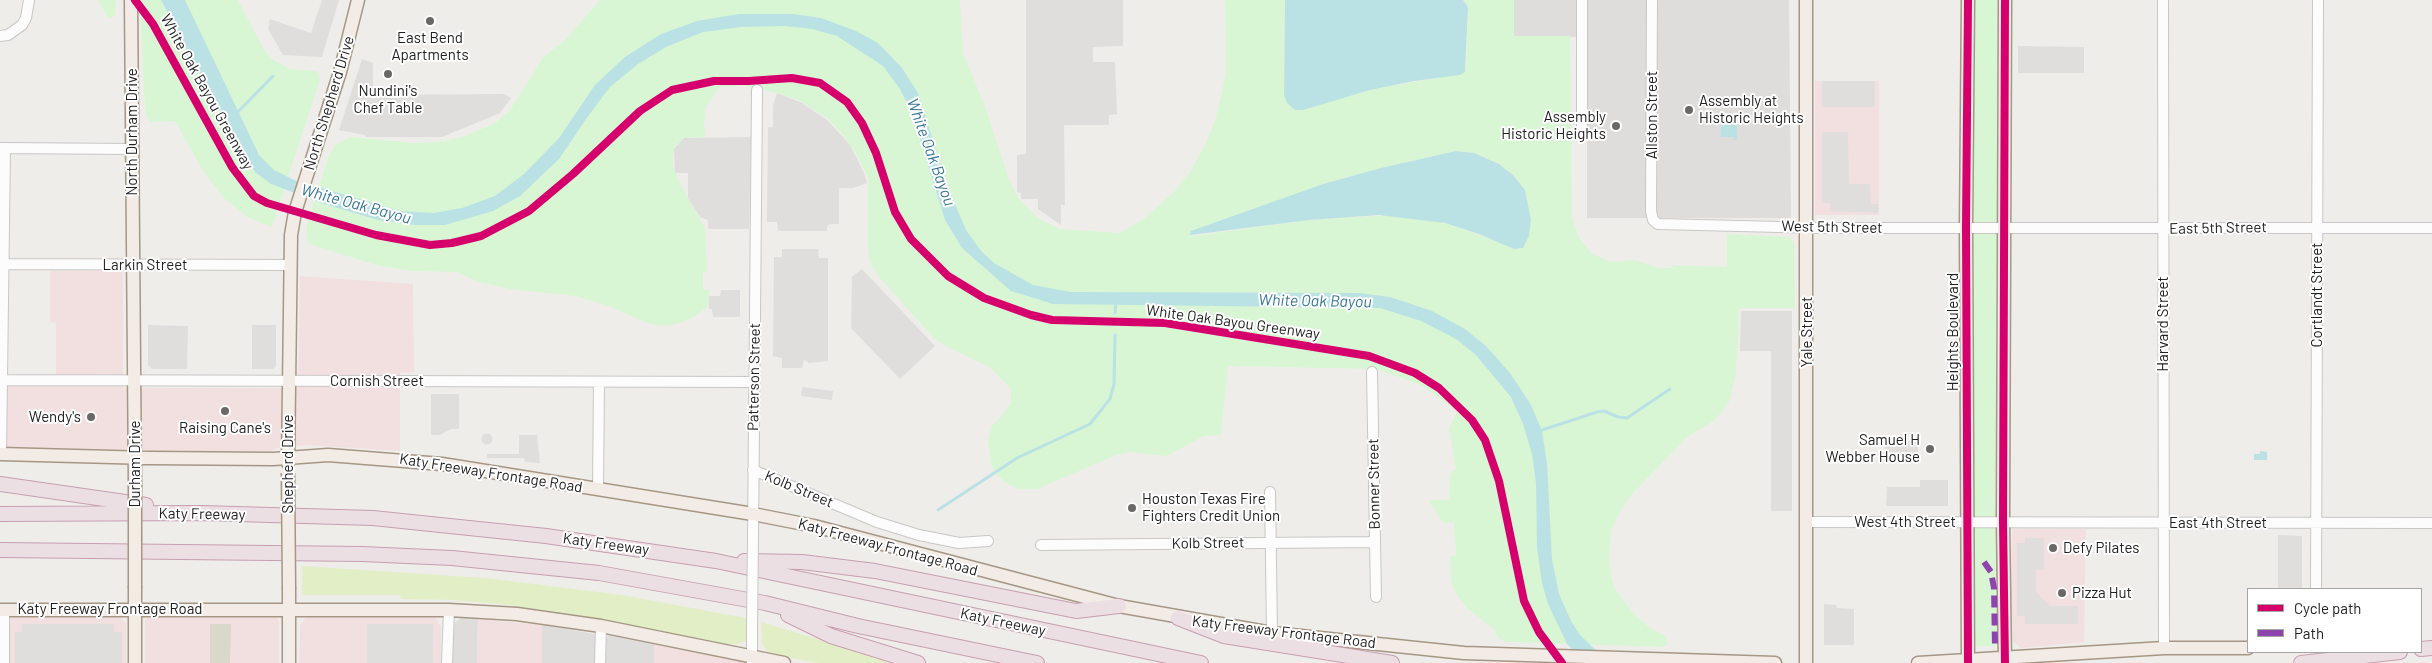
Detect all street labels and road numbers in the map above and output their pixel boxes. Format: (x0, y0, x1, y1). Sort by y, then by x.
street label: White Oak Bayou Greenway (157, 11, 257, 173)
street label: North Shepherd Drive (300, 34, 358, 172)
street label: North Durham Drive (123, 68, 141, 196)
street label: Allston Street (1643, 71, 1661, 159)
street label: West 5th Street (1781, 217, 1883, 237)
street label: East 5th Street (2169, 218, 2267, 238)
street label: Cortlandt Street (2308, 242, 2326, 348)
street label: Larkin Street (102, 256, 188, 274)
street label: Heights Boulevard (1944, 273, 1962, 391)
street label: Harvard Street (2154, 276, 2172, 372)
street label: Yale Street (1798, 297, 1816, 367)
street label: White Oak Bayou Greenway (1145, 301, 1321, 343)
street label: Patterson Street (744, 323, 764, 431)
street label: Cornish Street (330, 372, 424, 390)
street label: Shepherd Drive (279, 415, 297, 513)
street label: Durham Drive (126, 420, 144, 508)
street label: Bonner Street (1364, 438, 1384, 530)
street label: Katy Freeway Frontage Road (398, 450, 584, 496)
street label: Kolb Street (762, 467, 836, 511)
street label: Katy Freeway (158, 504, 246, 524)
street label: West 4th Street (1854, 513, 1956, 531)
street label: Katy Freeway Frontage Road (796, 514, 980, 580)
street label: East 4th Street (2169, 514, 2267, 532)
street label: Katy Freeway (562, 529, 650, 559)
street label: Kolb Street (1171, 533, 1245, 553)
street label: Katy Freeway Frontage Road (17, 600, 203, 618)
street label: Katy Freeway (959, 604, 1047, 640)
street label: Katy Freeway Frontage Road (1191, 612, 1377, 652)

